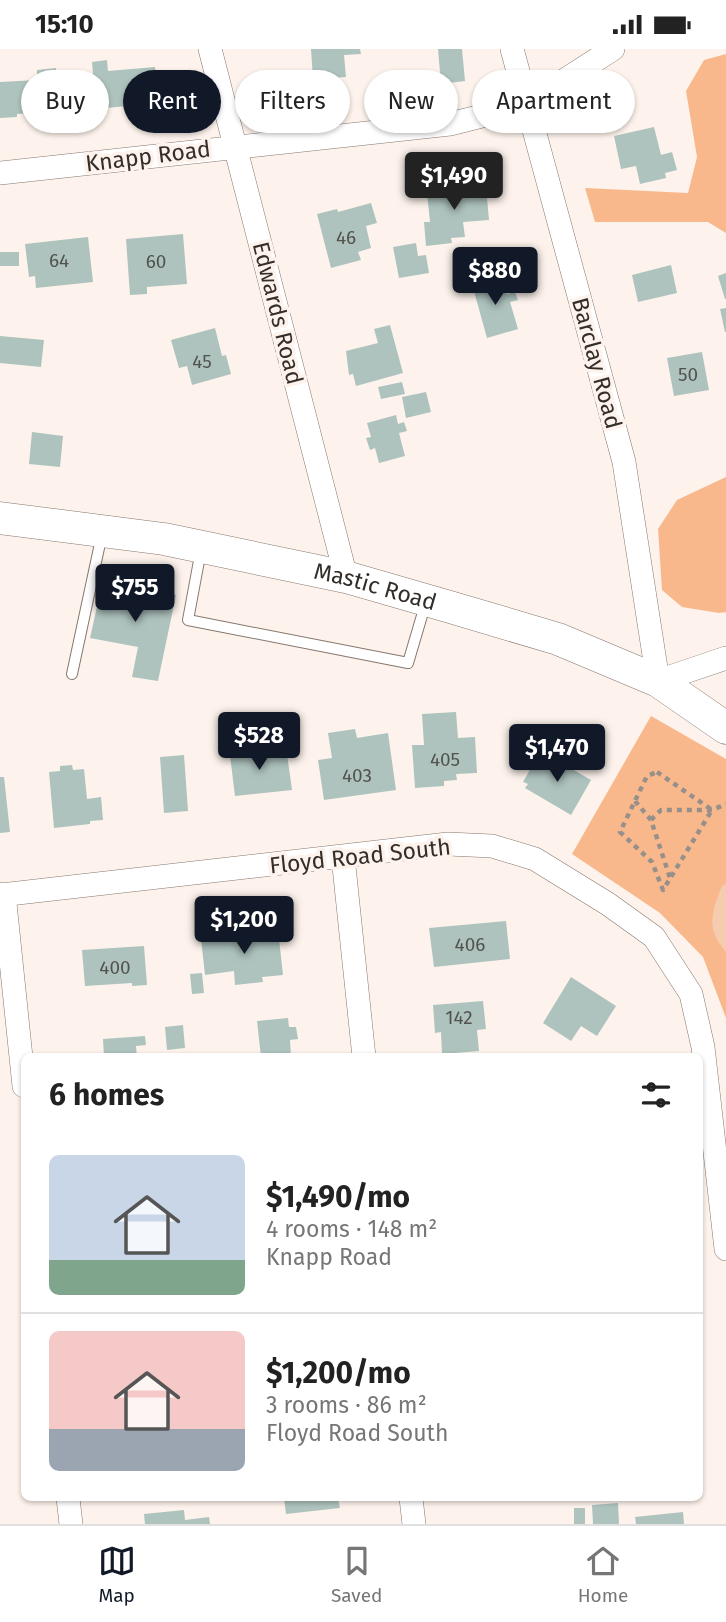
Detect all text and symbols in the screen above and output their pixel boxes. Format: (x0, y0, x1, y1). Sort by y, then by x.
text: 15:10 (35, 9, 94, 40)
chip: Buy (21, 70, 109, 133)
chip: Rent (123, 70, 221, 133)
chip: Filters (235, 70, 350, 133)
chip: New (364, 70, 458, 133)
chip: Apartment (472, 70, 635, 133)
street label: Knapp Road (84, 134, 212, 178)
pin: $1,490 (397, 153, 511, 212)
text: $1,490 (421, 161, 487, 189)
house number: 46 (336, 226, 356, 249)
street label: Edwards Road (247, 239, 309, 387)
pin: $880 (454, 247, 536, 307)
house number: 64 (49, 249, 69, 272)
house number: 60 (146, 250, 166, 273)
text: $880 (469, 256, 521, 284)
street label: Barclay Road (566, 294, 628, 432)
house number: 45 (192, 350, 212, 373)
house number: 50 (678, 363, 698, 386)
street label: Mastic Road (312, 557, 440, 616)
pin: $755 (94, 565, 176, 624)
text: $755 (111, 573, 159, 601)
pin: $528 (218, 713, 300, 772)
text: $528 (234, 721, 284, 749)
pin: $1,470 (500, 725, 614, 784)
text: $1,470 (525, 733, 589, 761)
house number: 405 (430, 748, 460, 771)
house number: 403 (342, 764, 372, 787)
street label: Floyd Road South (268, 833, 452, 879)
pin: $1,200 (187, 897, 301, 956)
text: $1,200 (211, 905, 277, 933)
house number: 406 (455, 933, 485, 956)
house number: 400 (99, 956, 131, 979)
house number: 142 (445, 1006, 473, 1029)
icon: filters (637, 1076, 675, 1114)
text: 6 homes (49, 1077, 164, 1113)
text: $1,490/mo (266, 1179, 410, 1215)
icon: home (105, 1183, 189, 1267)
text: 4 rooms · 148 m² (266, 1215, 437, 1243)
text: Knapp Road (266, 1243, 392, 1271)
text: $1,200/mo (266, 1355, 411, 1391)
icon: home (105, 1359, 189, 1443)
text: 3 rooms · 86 m² (266, 1391, 427, 1419)
text: Floyd Road South (266, 1419, 448, 1447)
tab: Map (98, 1542, 136, 1607)
tab: Saved (331, 1542, 382, 1607)
tab: Home (578, 1542, 628, 1607)

